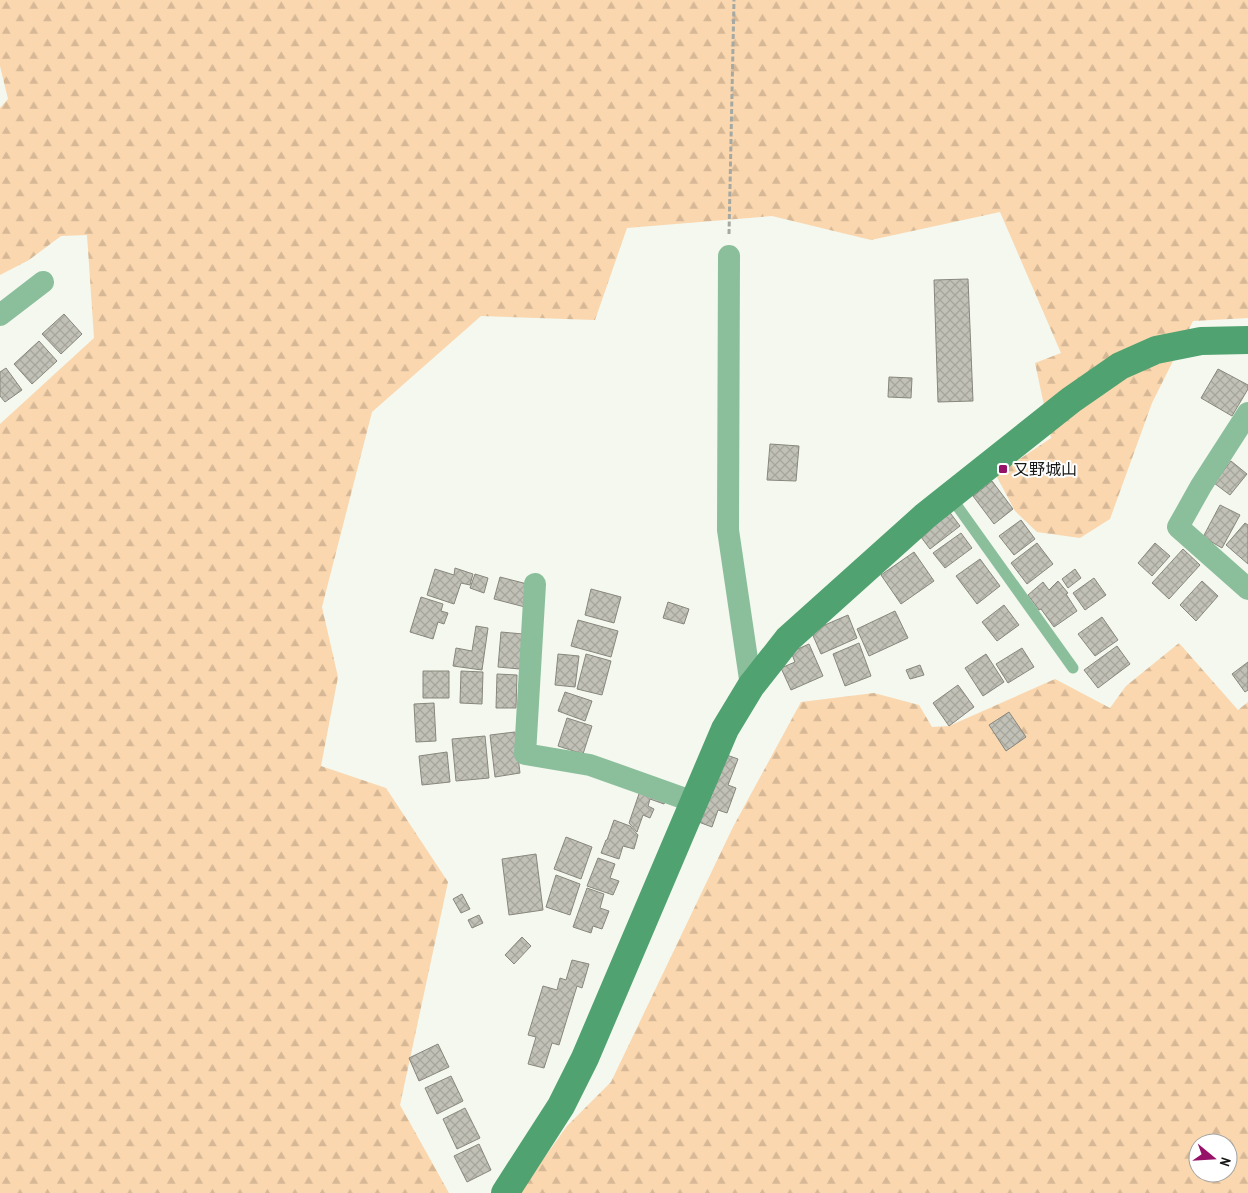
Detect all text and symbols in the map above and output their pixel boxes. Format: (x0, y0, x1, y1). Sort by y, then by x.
place label: 又野城山 (1013, 458, 1077, 480)
marker: 又野城山 (997, 463, 1009, 475)
north arrow (1188, 1133, 1238, 1183)
text: N (1216, 1155, 1235, 1169)

